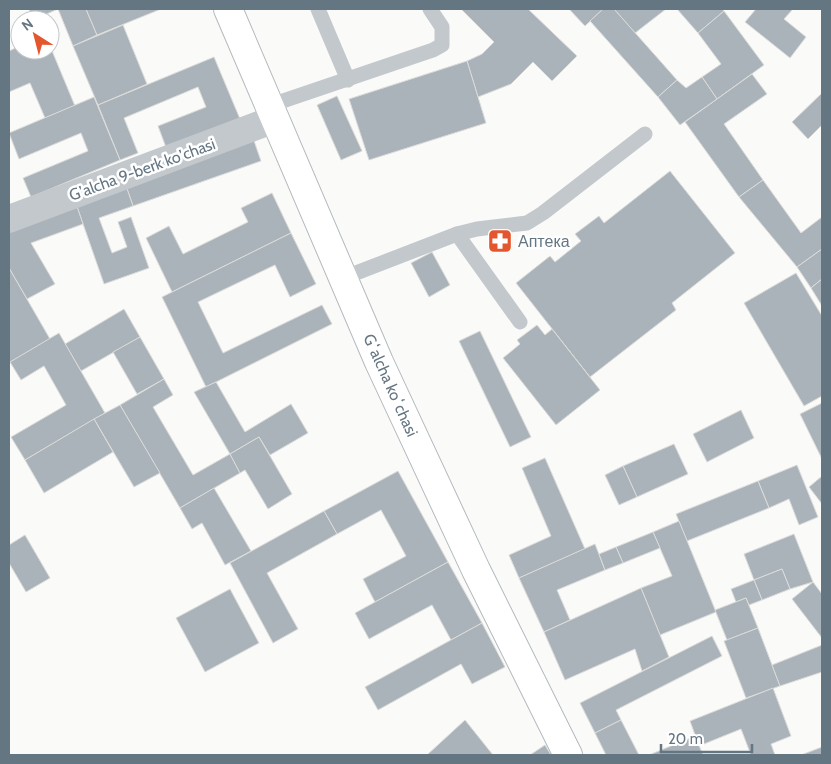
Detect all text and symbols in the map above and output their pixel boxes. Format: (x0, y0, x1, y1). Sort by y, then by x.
north arrow (10, 10, 60, 60)
text: N (18, 14, 37, 35)
street label: Gʼalcha 9-berk koʼchasi (66, 134, 218, 205)
pharmacy icon: Аптека (487, 228, 513, 254)
place label: Аптека (518, 232, 570, 251)
street label: Gʻalcha koʻchasi (359, 331, 422, 440)
scale bar (661, 722, 752, 754)
text: 20 m (668, 730, 703, 748)

